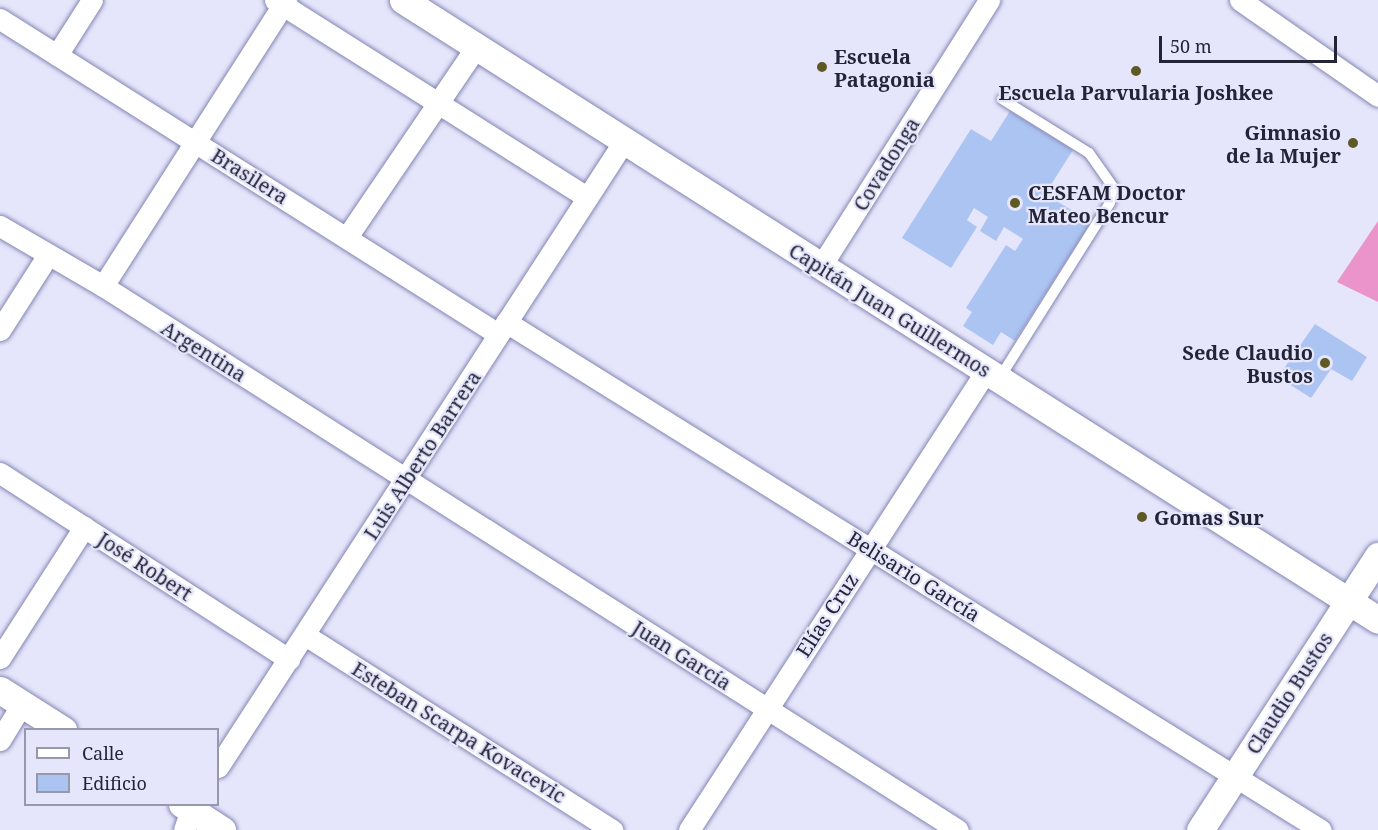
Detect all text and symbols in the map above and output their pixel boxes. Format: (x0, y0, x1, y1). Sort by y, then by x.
scale bar (1162, 24, 1340, 62)
text: 50 m (1170, 34, 1212, 58)
place label: Escuela Patagonia (834, 44, 935, 91)
marker: Escuela Patagonia (815, 60, 829, 74)
marker: Escuela Parvularia Joshkee (1129, 64, 1143, 78)
place label: Escuela Parvularia Joshkee (998, 80, 1274, 104)
street label: Covadonga (848, 113, 924, 215)
place label: Gimnasio de la Mujer (1226, 120, 1341, 167)
marker: Gimnasio de la Mujer (1346, 136, 1360, 150)
street label: Brasilera (207, 143, 293, 209)
place label: CESFAM Doctor Mateo Bencur (1028, 180, 1185, 227)
marker: CESFAM Doctor Mateo Bencur (1006, 194, 1024, 212)
street label: Capitán Juan Guillermos (785, 238, 995, 382)
street label: Argentina (157, 316, 251, 386)
place label: Sede Claudio Bustos (1182, 340, 1313, 387)
marker: Sede Claudio Bustos (1318, 356, 1332, 370)
street label: Luis Alberto Barrera (358, 366, 486, 544)
place label: Gomas Sur (1154, 505, 1264, 529)
marker: Gomas Sur (1135, 510, 1149, 524)
street label: Belisario García (843, 526, 985, 626)
street label: José Robert (93, 527, 197, 605)
street label: Elías Cruz (791, 569, 863, 661)
street label: Juan García (628, 615, 736, 695)
street label: Claudio Bustos (1241, 628, 1337, 758)
street label: Esteban Scarpa Kovacevic (348, 656, 570, 808)
legend (24, 728, 219, 806)
text: Calle (82, 741, 124, 765)
text: Edificio (82, 771, 147, 795)

